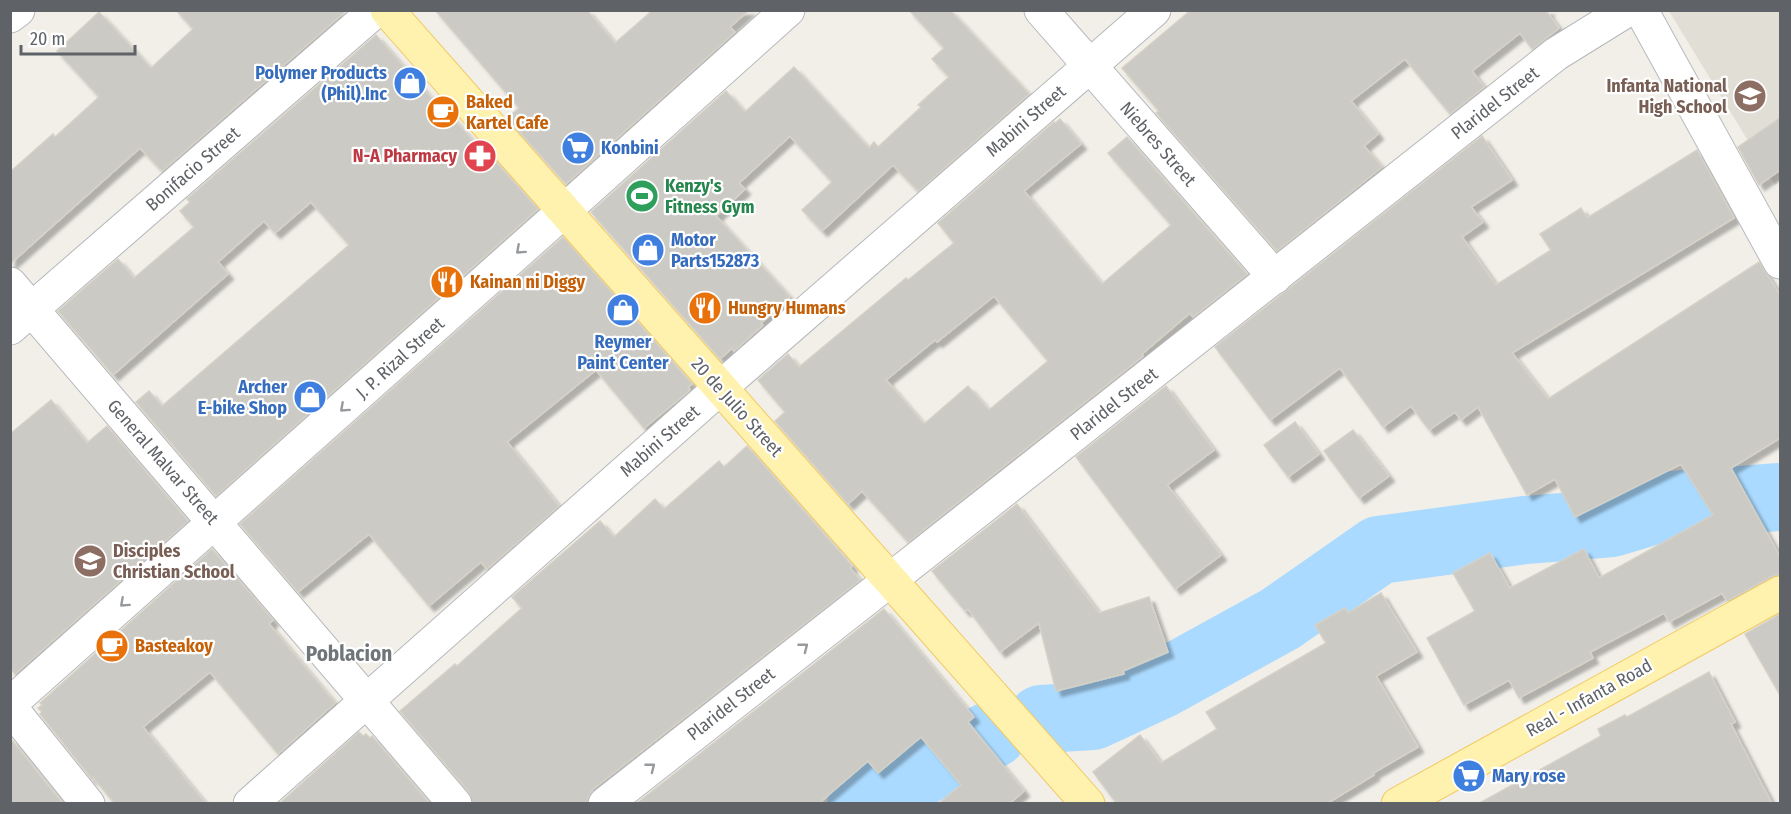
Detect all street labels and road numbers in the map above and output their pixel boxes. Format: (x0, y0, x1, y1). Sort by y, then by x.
street label: Plaridel Street (1447, 62, 1543, 144)
street label: Mabini Street (982, 80, 1070, 162)
street label: Niebres Street (1115, 97, 1201, 191)
street label: Bonifacio Street (141, 122, 245, 216)
street label: J. P. Rizal Street (351, 312, 449, 403)
street label: 20 de Julio Street (687, 353, 787, 461)
street label: Plaridel Street (1066, 363, 1162, 445)
street label: General Malvar Street (103, 395, 223, 529)
street label: Mabini Street (616, 400, 704, 482)
street label: Real - Infanta Road (1522, 654, 1656, 742)
street label: Plaridel Street (683, 663, 779, 745)

